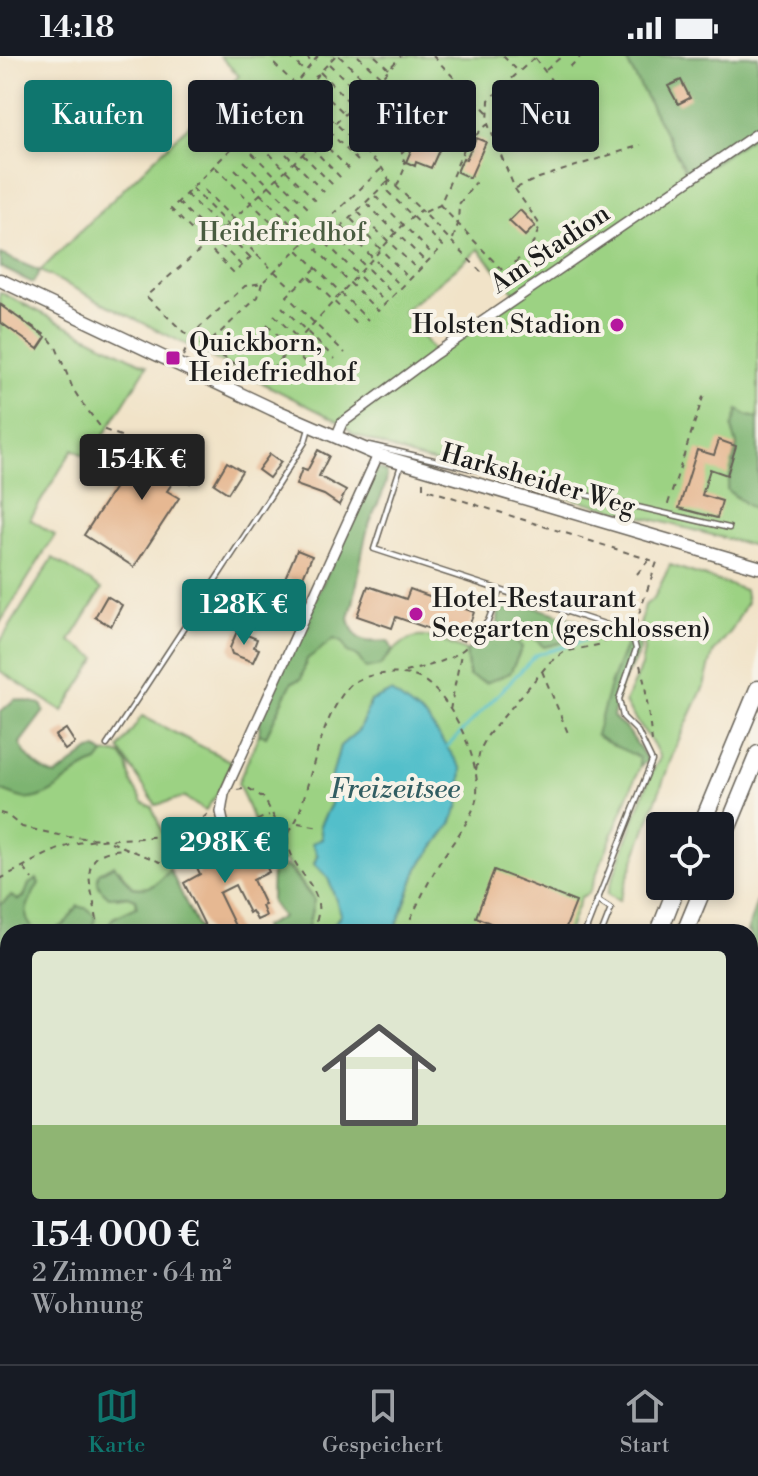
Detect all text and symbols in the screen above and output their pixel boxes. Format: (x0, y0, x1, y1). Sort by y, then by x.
text: 14:18 (40, 9, 114, 47)
chip: Kaufen (24, 80, 172, 152)
chip: Mieten (188, 80, 333, 152)
chip: Filter (349, 80, 476, 152)
chip: Neu (492, 80, 599, 152)
street label: Am Stadion (483, 197, 616, 301)
park label: Heidefriedhof (198, 217, 367, 249)
place label: Holsten Stadion (412, 309, 601, 341)
marker: Holsten Stadion (608, 316, 626, 334)
place label: Quickborn, Heidefriedhof (189, 327, 358, 389)
marker: Quickborn, Heidefriedhof (164, 349, 182, 367)
pin: 154K € (77, 434, 207, 502)
street label: Harksheider Weg (437, 437, 640, 523)
text: 154K € (98, 444, 186, 476)
pin: 128K € (179, 579, 309, 647)
place label: Hotel-Restaurant Seegarten (geschlossen) (432, 583, 711, 645)
text: 128K € (200, 589, 288, 621)
marker: Hotel-Restaurant Seegarten (geschlossen) (407, 605, 425, 623)
water label: Freizeitsee (330, 772, 460, 807)
map controls (646, 812, 734, 900)
button: locate (646, 812, 734, 900)
pin: 298K € (160, 817, 290, 885)
text: 298K € (179, 827, 271, 859)
icon: home (307, 1003, 451, 1147)
text: 154 000 € (32, 1215, 200, 1257)
text: 2 Zimmer · 64 m² (32, 1257, 232, 1289)
text: Wohnung (32, 1289, 143, 1321)
tab: Karte (88, 1384, 145, 1459)
tab: Gespeichert (322, 1384, 443, 1459)
tab: Start (620, 1384, 670, 1459)

